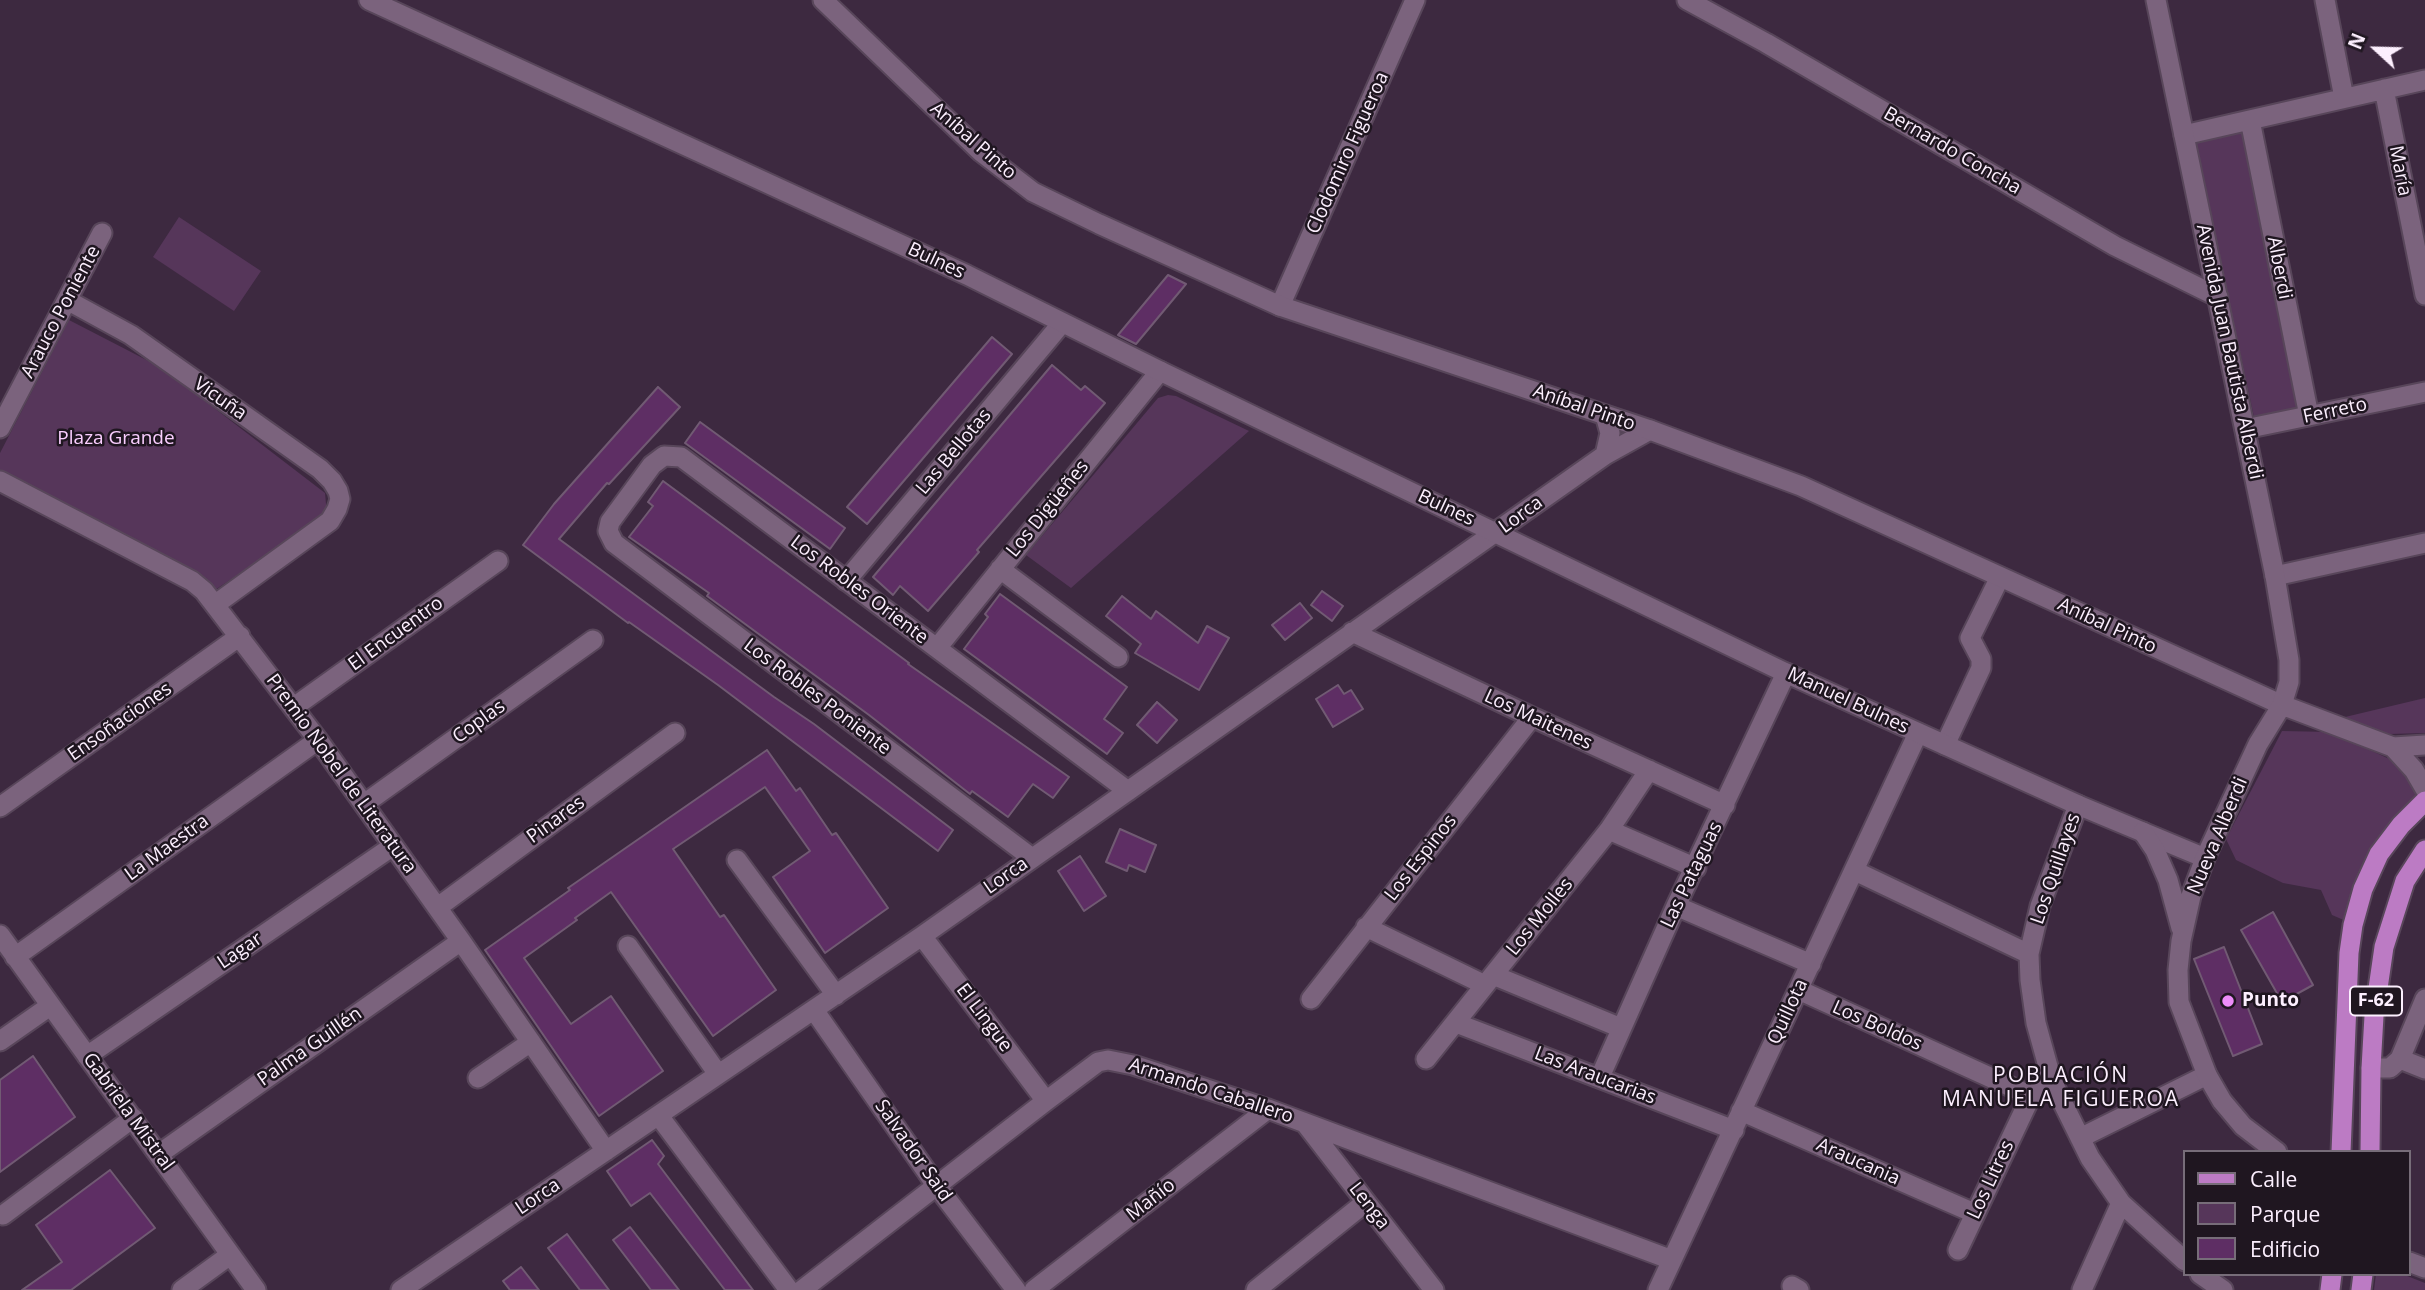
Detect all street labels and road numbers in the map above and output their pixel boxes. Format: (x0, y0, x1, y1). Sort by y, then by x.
street label: Clodomiro Figueroa (1302, 69, 1394, 237)
street label: Aníbal Pinto (925, 97, 1021, 185)
street label: Bernardo Concha (1879, 102, 2025, 200)
street label: María (2384, 144, 2416, 198)
street label: Avenida Juan Bautista Alberdi (2191, 222, 2267, 482)
street label: Alberdi (2262, 235, 2296, 301)
street label: Bulnes (904, 238, 968, 284)
street label: Arauco Poniente (17, 242, 105, 382)
street label: Vicuña (189, 373, 251, 425)
street label: Aníbal Pinto (1530, 380, 1638, 436)
street label: Ferreto (2301, 393, 2369, 429)
street label: Las Bellotas (912, 405, 996, 499)
street label: Los Digüeñes (1002, 456, 1094, 562)
street label: Bulnes (1414, 485, 1478, 531)
street label: Lorca (1495, 491, 1547, 539)
street label: Los Robles Oriente (786, 531, 932, 649)
street label: El Encuentro (344, 592, 448, 676)
street label: Aníbal Pinto (2054, 593, 2160, 659)
street label: Los Robles Poniente (739, 634, 895, 760)
street label: Manuel Bulnes (1784, 663, 1912, 739)
street label: Premio Nobel de Literatura (261, 670, 421, 878)
street label: Ensoñaciones (64, 678, 176, 766)
street label: Los Maitenes (1480, 685, 1596, 755)
street label: Coplas (448, 695, 510, 749)
street label: Nueva Alberdi (2183, 774, 2253, 898)
street label: Pinares (523, 791, 589, 849)
street label: La Maestra (121, 810, 213, 886)
street label: Los Espinos (1380, 810, 1462, 906)
street label: Los Quillayes (2026, 810, 2086, 928)
street label: Las Pataguas (1656, 818, 1728, 932)
street label: Lorca (979, 853, 1033, 899)
street label: Los Molles (1502, 874, 1578, 960)
street label: Lagar (213, 928, 267, 974)
street label: Quillota (1763, 976, 1813, 1048)
street label: El Lingue (951, 979, 1017, 1057)
road number: F-62 (2350, 986, 2402, 1016)
street label: Los Boldos (1829, 996, 1925, 1056)
street label: Palma Guillén (253, 1003, 367, 1091)
street label: Las Araucarias (1531, 1042, 1659, 1110)
street label: Gabriela Mistral (78, 1049, 178, 1175)
street label: Armando Caballero (1126, 1054, 1296, 1128)
street label: Salvador Said (870, 1096, 956, 1206)
street label: Araucania (1813, 1134, 1903, 1190)
street label: Los Litres (1963, 1137, 2019, 1223)
street label: Lorca (511, 1174, 565, 1220)
street label: Mañío (1122, 1174, 1180, 1226)
street label: Lenga (1344, 1178, 1394, 1234)

